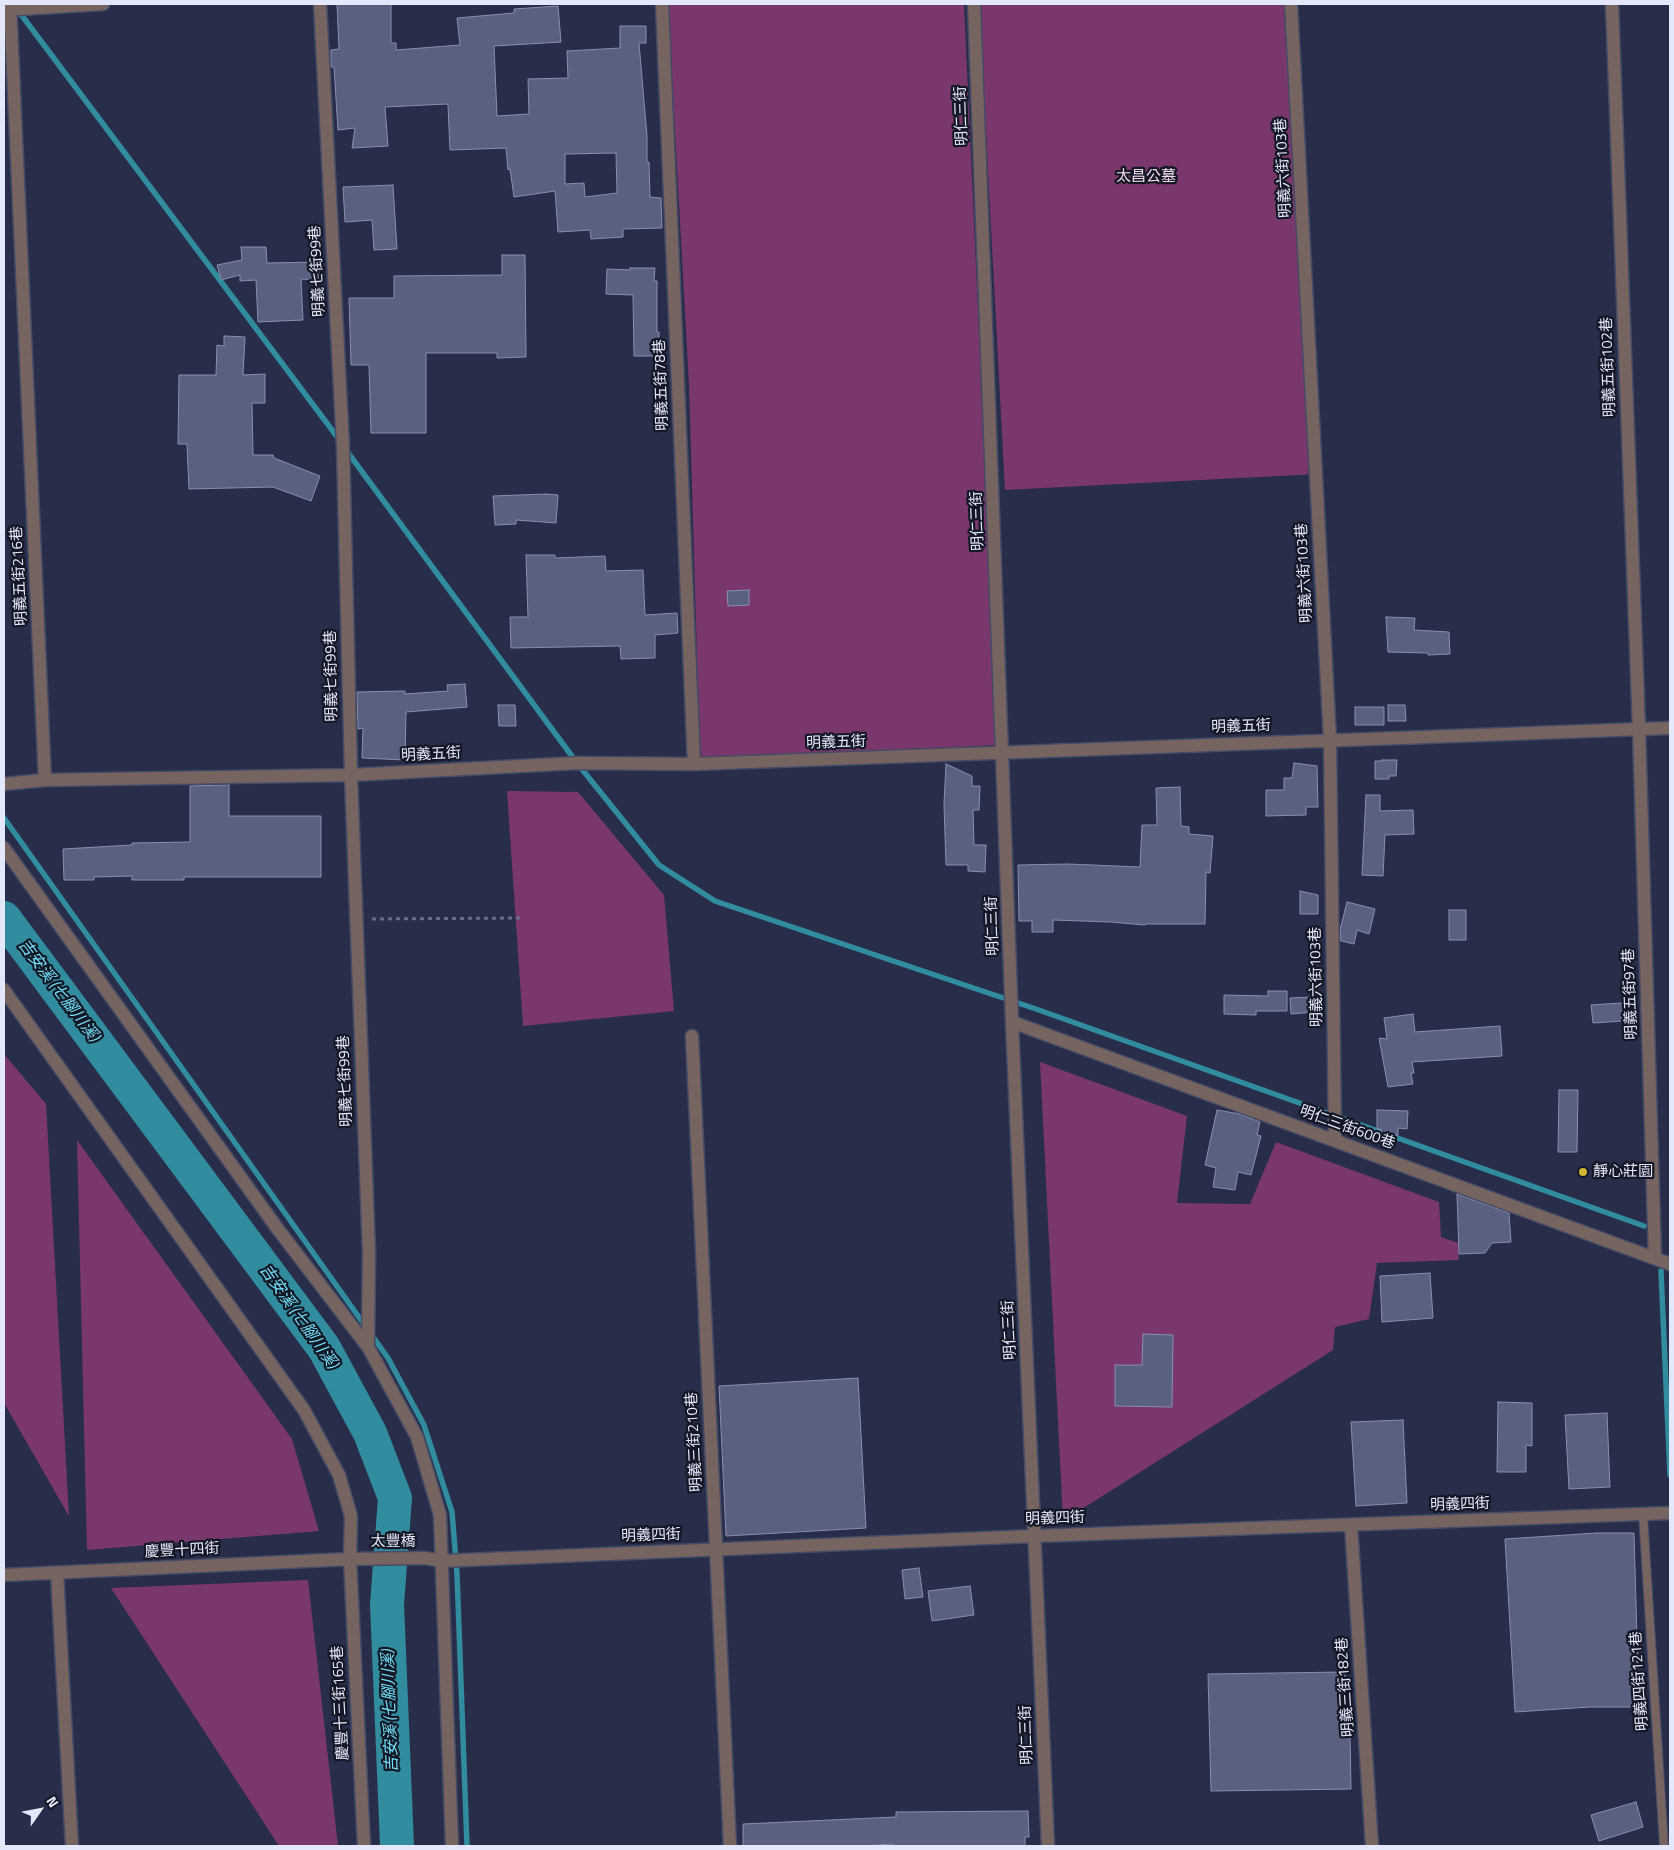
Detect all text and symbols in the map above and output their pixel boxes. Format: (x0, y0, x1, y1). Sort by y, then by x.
street label: 明仁三街 (952, 86, 972, 146)
street label: 明義六街103巷 (1272, 117, 1296, 219)
park label: 太昌公墓 (1116, 168, 1176, 186)
street label: 明義七街99巷 (307, 225, 329, 317)
street label: 明義五街102巷 (1598, 317, 1620, 417)
street label: 明義五街78巷 (651, 339, 673, 431)
street label: 明仁三街 (968, 491, 988, 551)
street label: 明義六街103巷 (1293, 522, 1317, 624)
street label: 明義五街216巷 (8, 525, 32, 627)
street label: 明義七街99巷 (322, 630, 342, 722)
street label: 明義五街 (1211, 717, 1271, 737)
street label: 明義五街 (806, 733, 866, 753)
street label: 明義五街 (401, 744, 461, 766)
street label: 明仁三街 (983, 896, 1003, 956)
street label: 明義六街103巷 (1307, 927, 1327, 1027)
water label: 吉安溪 (七腳川溪) (13, 936, 103, 1046)
street label: 明義五街97巷 (1620, 948, 1642, 1040)
street label: 明義七街99巷 (335, 1035, 357, 1127)
street label: 明仁三街600巷 (1297, 1102, 1397, 1154)
place label: 靜心莊園 (1593, 1163, 1653, 1181)
marker: 靜心莊園 (1577, 1166, 1589, 1178)
water label: 吉安溪 (七腳川溪) (255, 1261, 341, 1373)
street label: 明仁三街 (999, 1300, 1021, 1360)
street label: 明義三街210巷 (683, 1391, 707, 1493)
street label: 明義四街 (1430, 1495, 1490, 1515)
street label: 明義四街 (1025, 1509, 1085, 1529)
street label: 明義四街 (621, 1526, 681, 1546)
street label: 太豐橋 (371, 1533, 415, 1551)
street label: 慶豐十四街 (144, 1540, 220, 1562)
street label: 明義四街121巷 (1628, 1630, 1652, 1732)
street label: 明義三街182巷 (1334, 1636, 1358, 1738)
street label: 慶豐十三街165巷 (329, 1645, 353, 1761)
water label: 吉安溪 (七腳川溪) (379, 1649, 403, 1773)
street label: 明仁三街 (1017, 1705, 1037, 1765)
north arrow (15, 1785, 65, 1835)
text: N (42, 1792, 64, 1811)

